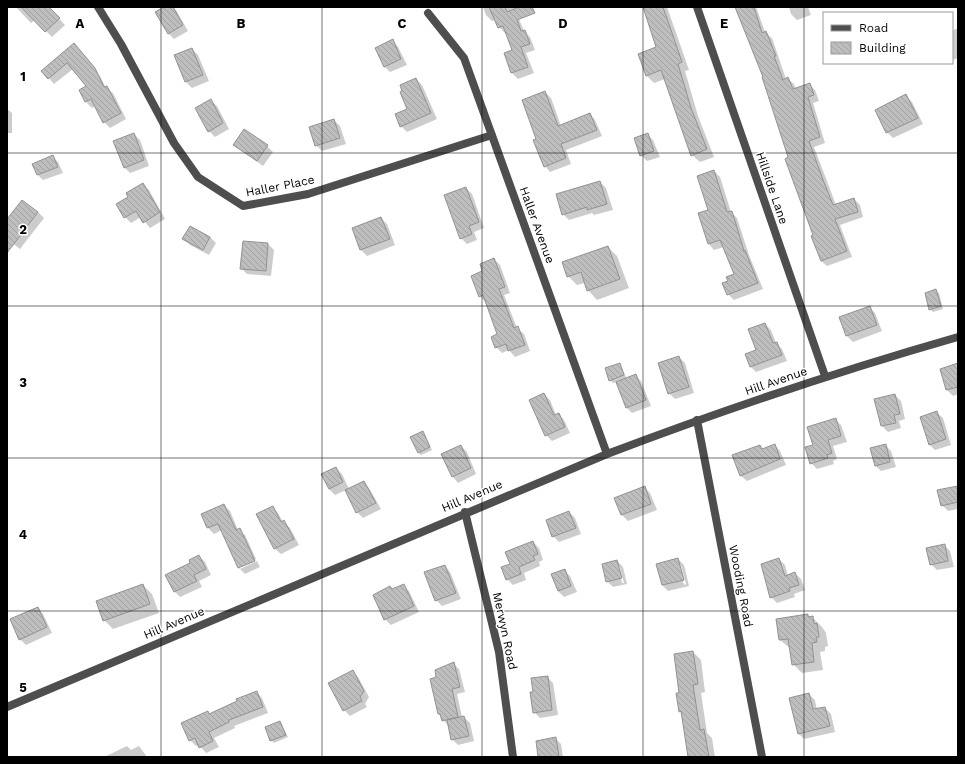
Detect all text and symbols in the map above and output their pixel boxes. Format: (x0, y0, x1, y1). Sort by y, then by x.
legend (823, 12, 953, 64)
text: A (76, 16, 85, 31)
text: B (237, 16, 246, 31)
text: C (398, 16, 407, 31)
text: D (558, 16, 568, 31)
text: E (720, 16, 728, 31)
text: Road (859, 21, 888, 35)
text: Building (859, 41, 906, 55)
text: 1 (20, 69, 26, 84)
street label: Hillside Lane (753, 150, 791, 226)
street label: Haller Place (244, 172, 316, 200)
street label: Haller Avenue (517, 185, 557, 265)
text: 2 (19, 222, 27, 237)
street label: Hill Avenue (743, 364, 809, 398)
text: 3 (19, 375, 27, 390)
street label: Hill Avenue (439, 477, 505, 515)
text: 4 (19, 527, 28, 542)
street label: Wooding Road (726, 544, 756, 628)
street label: Merwyn Road (490, 591, 520, 671)
street label: Hill Avenue (141, 604, 207, 642)
text: 5 (19, 680, 27, 695)

